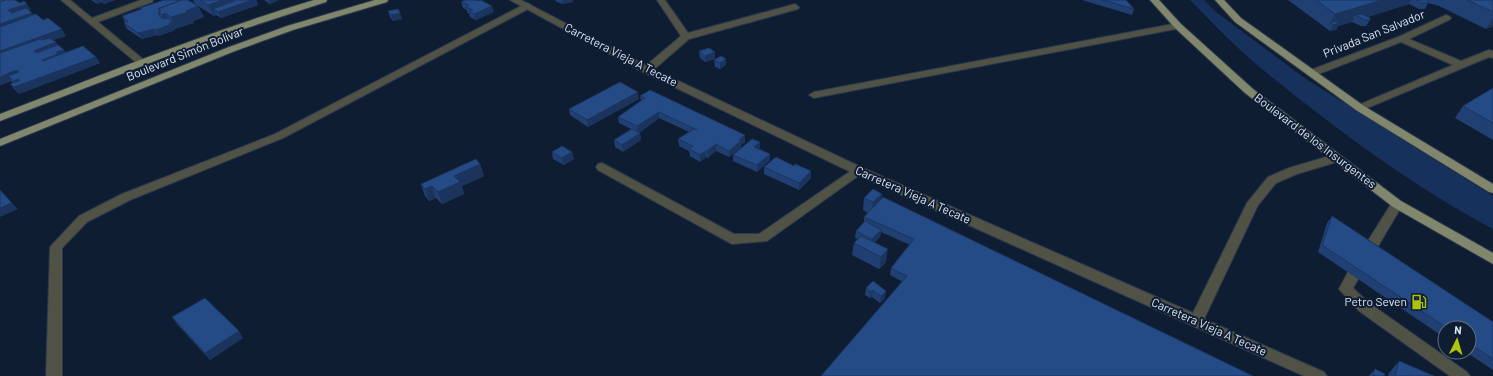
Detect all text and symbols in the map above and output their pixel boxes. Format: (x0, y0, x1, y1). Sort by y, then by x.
street label: Privada San Salvador (1321, 6, 1427, 60)
street label: Carretera Vieja A Tecate (563, 20, 680, 89)
street label: Boulevard Simón Bolívar (124, 23, 246, 83)
street label: Boulevard de los Insurgentes (1252, 90, 1379, 191)
street label: Carretera Vieja A Tecate (854, 162, 973, 226)
fuel station icon: Petro Seven (1410, 293, 1428, 311)
street label: Carretera Vieja A Tecate (1150, 294, 1269, 358)
place label: Petro Seven (1345, 294, 1407, 308)
north arrow (1437, 320, 1477, 360)
text: N (1454, 323, 1462, 336)

